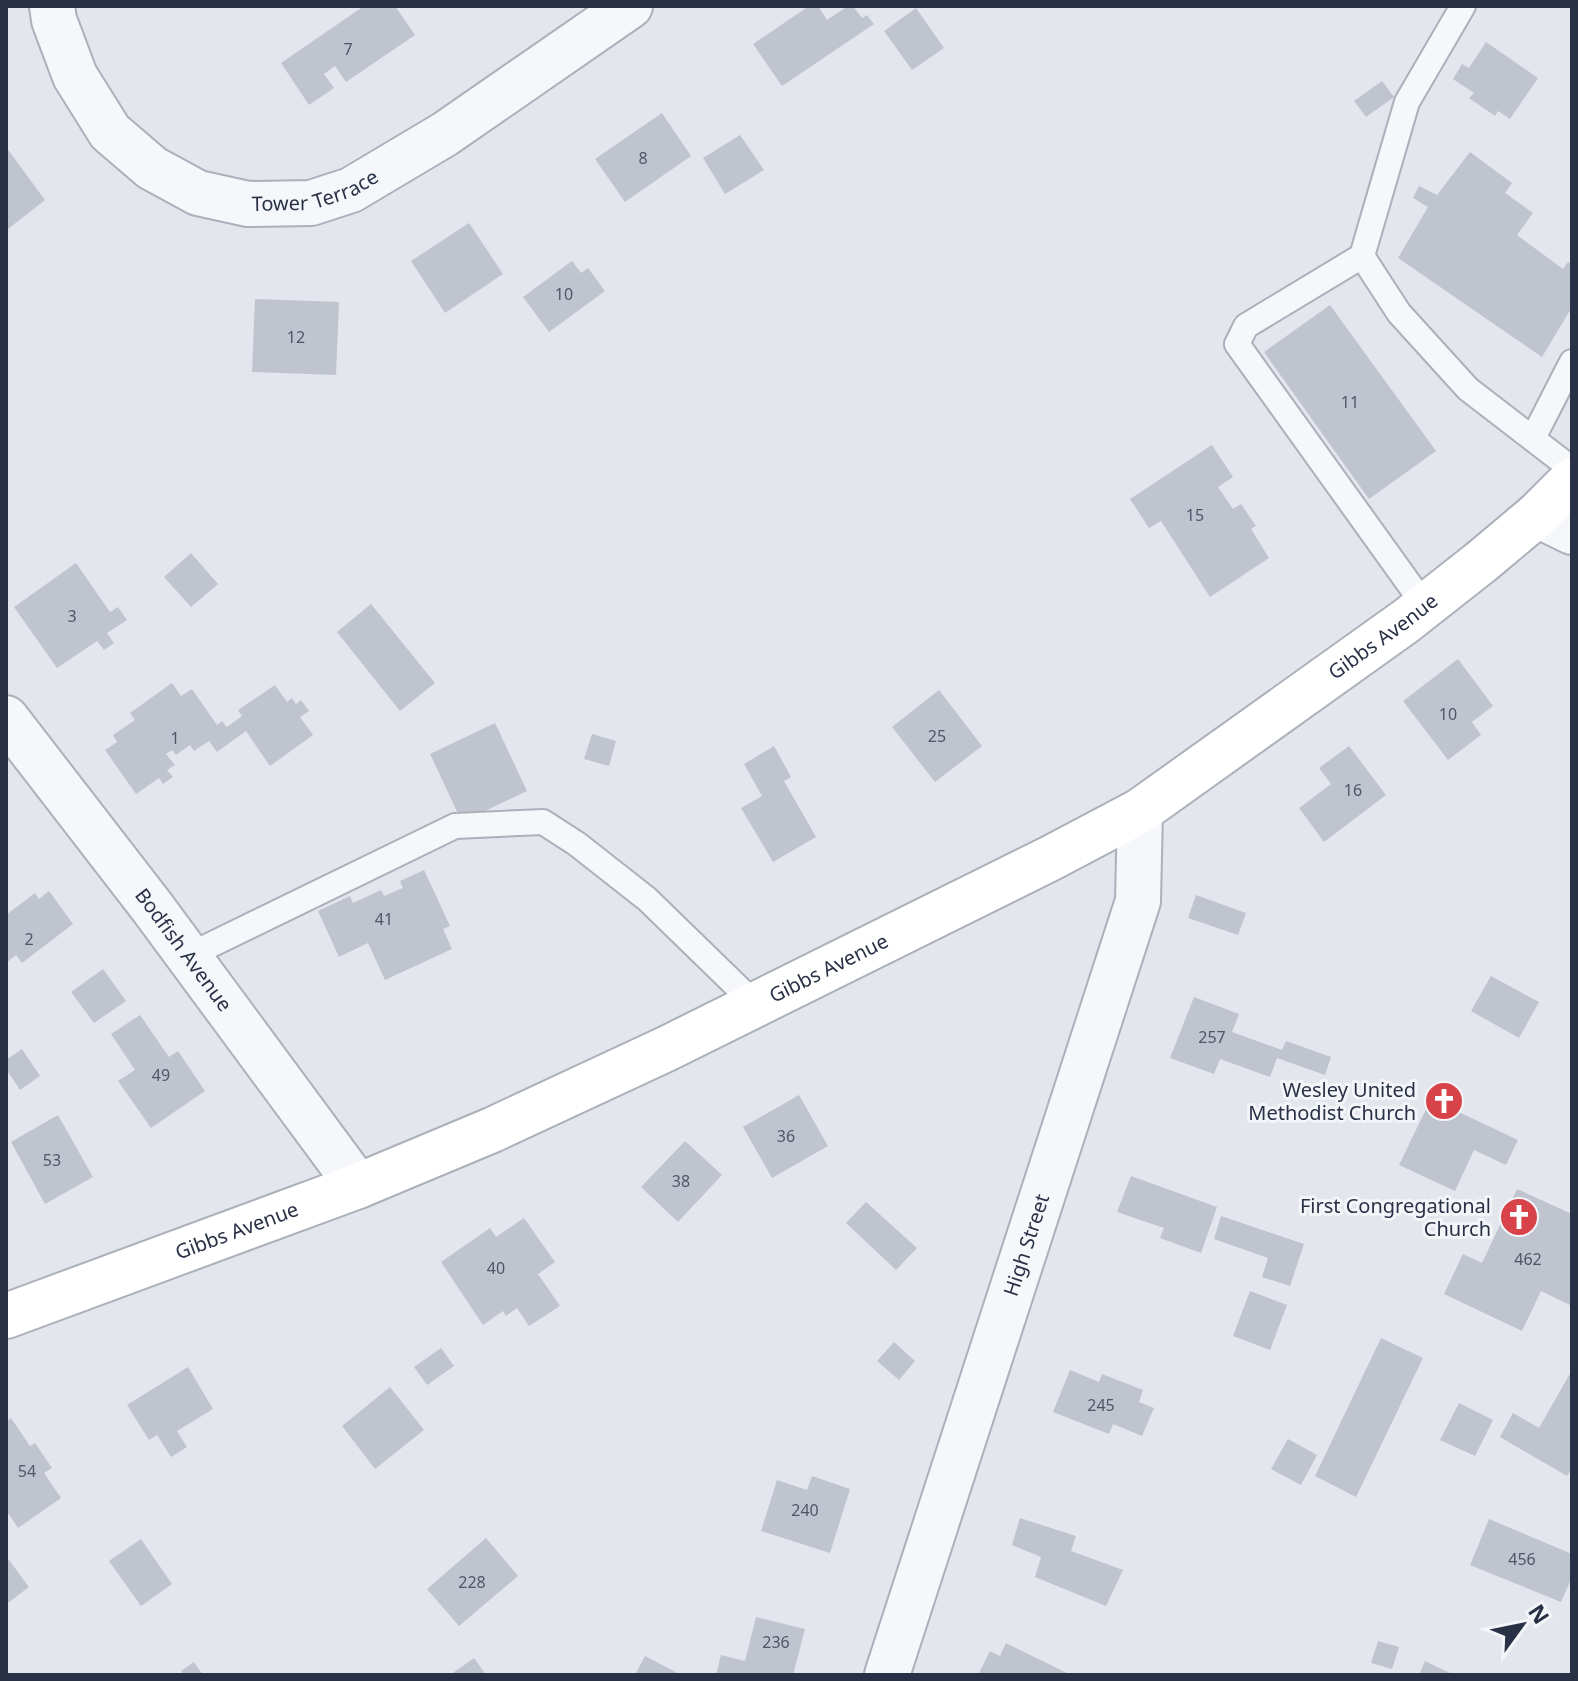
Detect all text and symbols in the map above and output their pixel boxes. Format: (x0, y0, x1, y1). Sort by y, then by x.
house number: 7 (343, 38, 353, 60)
house number: 8 (638, 147, 648, 169)
street label: Tower Terrace (251, 163, 383, 217)
house number: 10 (555, 283, 573, 305)
house number: 12 (287, 326, 305, 348)
house number: 11 (1341, 391, 1359, 413)
house number: 15 (1186, 504, 1204, 526)
street label: Gibbs Avenue (1323, 587, 1443, 685)
house number: 3 (67, 605, 77, 627)
house number: 10 (1439, 703, 1457, 725)
house number: 25 (928, 725, 946, 747)
house number: 1 (170, 727, 180, 749)
house number: 16 (1344, 779, 1362, 801)
street label: Bodfish Avenue (129, 882, 238, 1017)
house number: 41 (375, 908, 393, 930)
street label: Gibbs Avenue (764, 927, 892, 1009)
house number: 2 (24, 928, 34, 950)
house number: 257 (1198, 1026, 1226, 1048)
house number: 49 (152, 1064, 170, 1086)
place label: Wesley United Methodist Church (1248, 1076, 1416, 1126)
church icon: Wesley United Methodist Church (1423, 1080, 1465, 1122)
house number: 36 (777, 1125, 795, 1147)
house number: 53 (43, 1149, 61, 1171)
house number: 38 (672, 1170, 690, 1192)
street label: High Street (997, 1190, 1055, 1299)
place label: First Congregational Church (1300, 1192, 1491, 1242)
street label: Gibbs Avenue (171, 1195, 302, 1265)
church icon: First Congregational Church (1498, 1196, 1540, 1238)
house number: 462 (1514, 1248, 1542, 1270)
house number: 40 (487, 1257, 505, 1279)
house number: 245 (1087, 1394, 1115, 1416)
house number: 54 (18, 1460, 36, 1482)
house number: 240 (791, 1499, 819, 1521)
house number: 456 (1508, 1548, 1536, 1570)
house number: 228 (458, 1571, 486, 1593)
north arrow (1482, 1585, 1562, 1665)
text: N (1522, 1598, 1557, 1629)
house number: 236 (762, 1631, 790, 1653)

